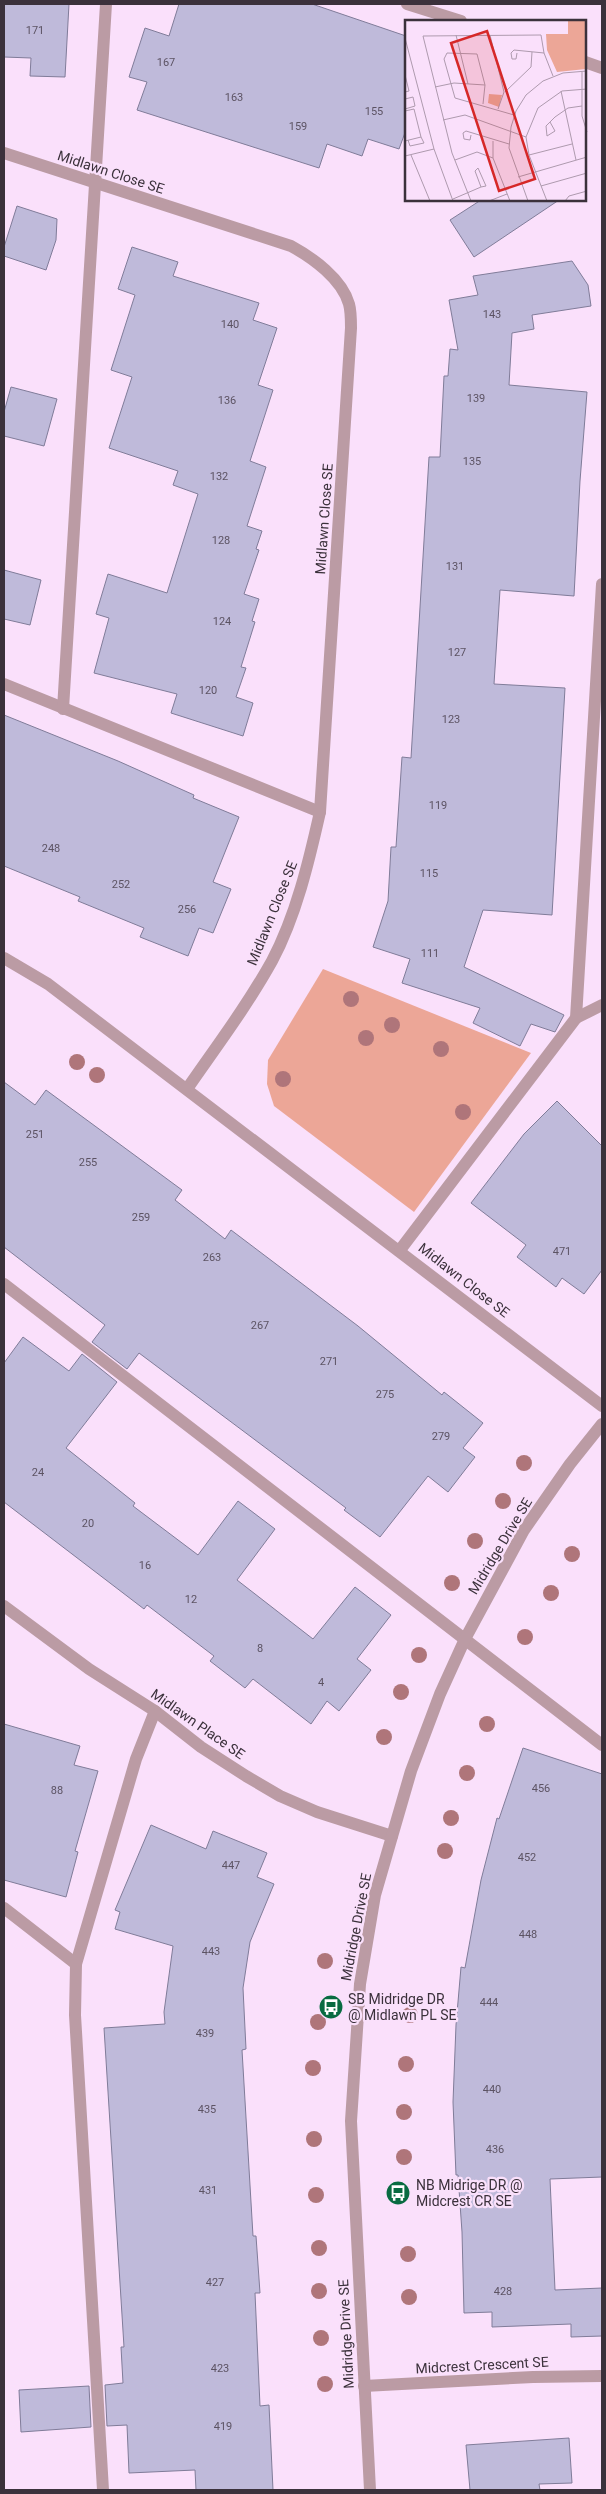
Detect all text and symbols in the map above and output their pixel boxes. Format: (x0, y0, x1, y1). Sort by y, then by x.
inset map (405, 20, 586, 201)
house number: 171 (26, 24, 44, 37)
house number: 167 (157, 56, 175, 69)
house number: 163 (225, 91, 243, 104)
house number: 155 (365, 105, 383, 118)
house number: 159 (289, 120, 307, 133)
street label: Midlawn Close SE (56, 147, 166, 197)
house number: 143 (483, 308, 501, 321)
house number: 140 (221, 318, 239, 331)
house number: 139 (467, 392, 485, 405)
house number: 136 (218, 394, 236, 407)
house number: 135 (463, 455, 481, 468)
street label: Midlawn Close SE (312, 463, 336, 575)
house number: 132 (210, 470, 228, 483)
house number: 128 (212, 534, 230, 547)
house number: 131 (446, 560, 464, 573)
house number: 124 (213, 615, 231, 628)
house number: 127 (448, 646, 466, 659)
house number: 120 (199, 684, 217, 697)
house number: 123 (442, 713, 460, 726)
house number: 119 (429, 799, 447, 812)
house number: 248 (42, 842, 60, 855)
street label: Midlawn Close SE (244, 858, 300, 968)
house number: 115 (420, 867, 438, 880)
house number: 252 (112, 878, 130, 891)
house number: 256 (178, 903, 196, 916)
house number: 111 (421, 947, 439, 960)
house number: 251 (26, 1128, 44, 1141)
house number: 255 (79, 1156, 97, 1169)
house number: 259 (132, 1211, 150, 1224)
street label: Midlawn Close SE (415, 1239, 513, 1321)
house number: 471 (553, 1245, 571, 1258)
house number: 263 (203, 1251, 221, 1264)
house number: 267 (251, 1319, 269, 1332)
house number: 271 (320, 1355, 338, 1368)
house number: 275 (376, 1388, 394, 1401)
house number: 279 (432, 1430, 450, 1443)
house number: 24 (32, 1466, 44, 1479)
street label: Midridge Drive SE (465, 1495, 535, 1597)
house number: 20 (82, 1517, 94, 1530)
house number: 16 (139, 1559, 151, 1572)
house number: 12 (185, 1593, 197, 1606)
house number: 8 (257, 1642, 263, 1655)
house number: 4 (318, 1676, 324, 1689)
street label: Midlawn Place SE (148, 1686, 248, 1762)
house number: 456 (532, 1782, 550, 1795)
house number: 88 (51, 1784, 63, 1797)
house number: 452 (518, 1851, 536, 1864)
house number: 447 (222, 1859, 240, 1872)
street label: Midridge Drive SE (338, 1872, 374, 1982)
house number: 448 (519, 1928, 537, 1941)
house number: 443 (202, 1945, 220, 1958)
place label: SB Midridge DR @ Midlawn PL SE (348, 1991, 456, 2023)
bus stop icon: SB Midridge DR @ Midlawn PL SE (318, 1994, 344, 2020)
house number: 444 (480, 1996, 498, 2009)
house number: 439 (196, 2027, 214, 2040)
house number: 440 (483, 2083, 501, 2096)
house number: 435 (198, 2103, 216, 2116)
house number: 436 (486, 2143, 504, 2156)
place label: NB Midrige DR @ Midcrest CR SE (416, 2177, 522, 2209)
bus stop icon: NB Midrige DR @ Midcrest CR SE (385, 2180, 411, 2206)
house number: 431 (199, 2184, 217, 2197)
house number: 427 (206, 2276, 224, 2289)
street label: Midridge Drive SE (335, 2279, 357, 2389)
house number: 428 (494, 2285, 512, 2298)
street label: Midcrest Crescent SE (415, 2354, 549, 2376)
house number: 423 (211, 2362, 229, 2375)
house number: 419 (214, 2420, 232, 2433)

